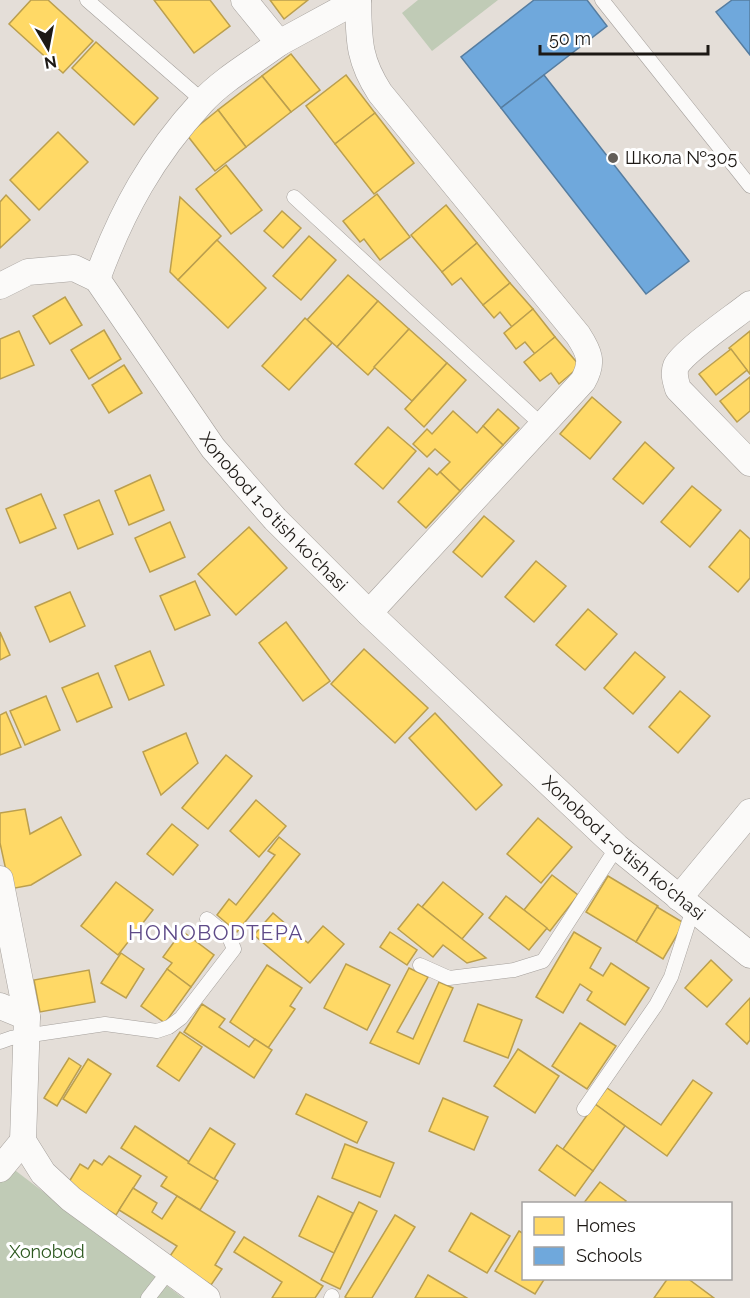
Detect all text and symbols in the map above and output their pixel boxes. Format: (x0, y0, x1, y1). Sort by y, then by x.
north arrow (18, 18, 78, 78)
scale bar (540, 18, 708, 56)
text: 50 m (549, 28, 591, 49)
text: N (43, 52, 58, 73)
place label: Школа №305 (625, 147, 737, 168)
marker: Школа №305 (606, 151, 620, 165)
street label: Xonobod 1-o'tish ko'chasi (196, 428, 352, 595)
street label: Xonobod 1-o'tish ko'chasi (539, 772, 709, 924)
district label: HONOBODTEPA (128, 920, 304, 945)
legend (522, 1202, 732, 1280)
text: Homes (576, 1215, 636, 1236)
park label: Xonobod (9, 1241, 85, 1262)
text: Schools (576, 1245, 643, 1266)

